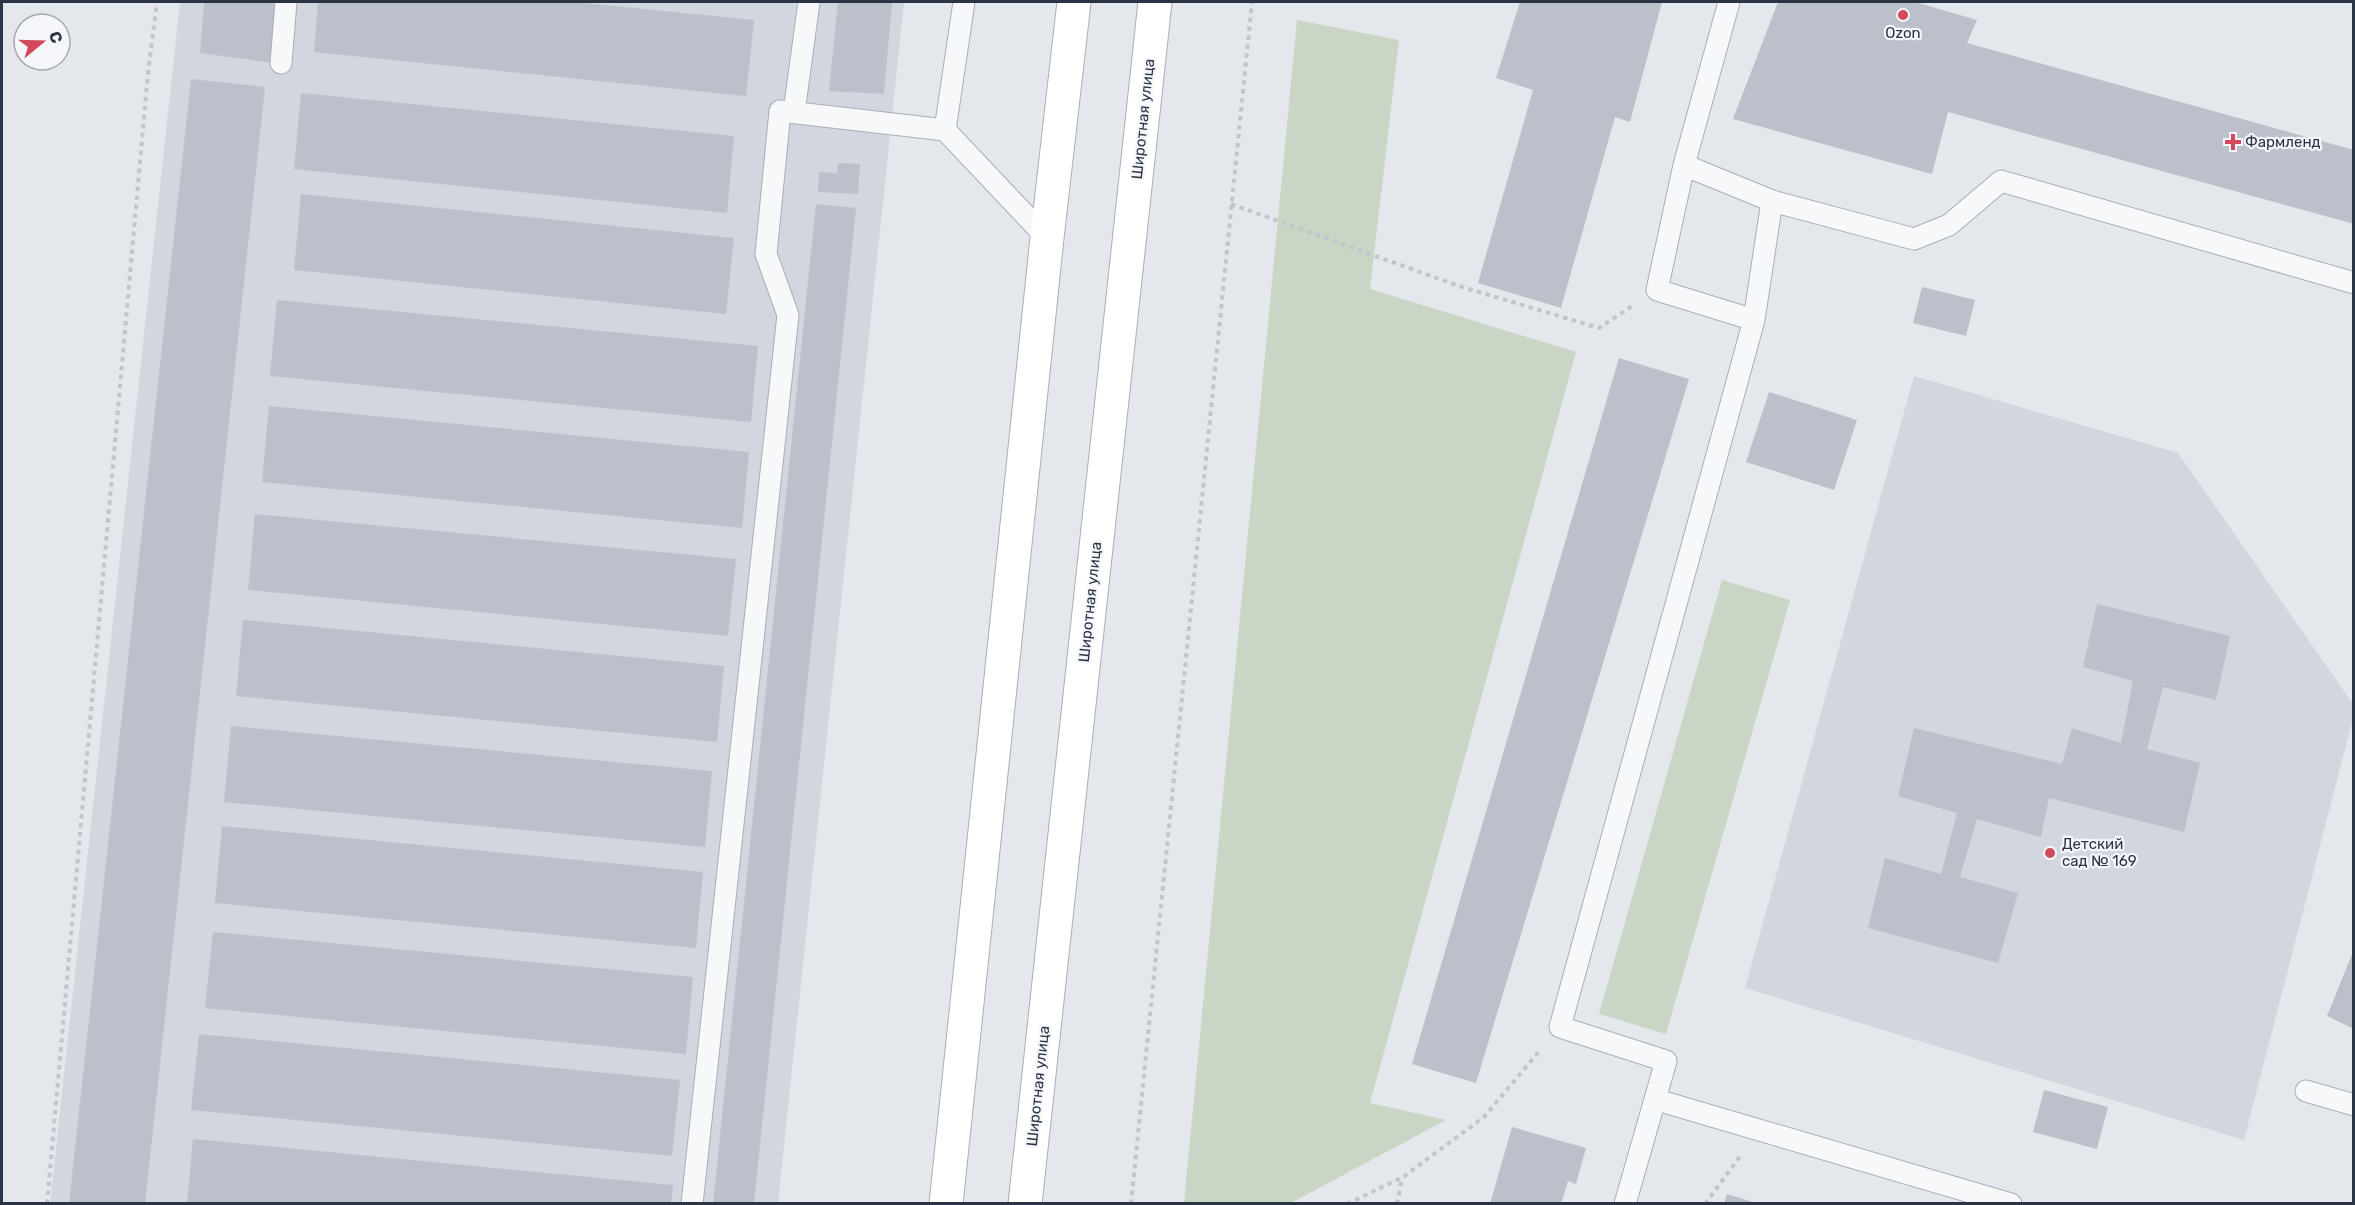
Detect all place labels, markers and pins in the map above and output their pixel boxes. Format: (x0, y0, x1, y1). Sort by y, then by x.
marker: Ozon (1896, 8, 1910, 22)
place label: Ozon (1885, 24, 1921, 42)
place label: Фармленд (2245, 133, 2321, 151)
marker: Фармленд (2226, 135, 2240, 149)
place label: Детский сад № 169 (2062, 835, 2137, 870)
marker: Детский сад № 169 (2043, 846, 2057, 860)

